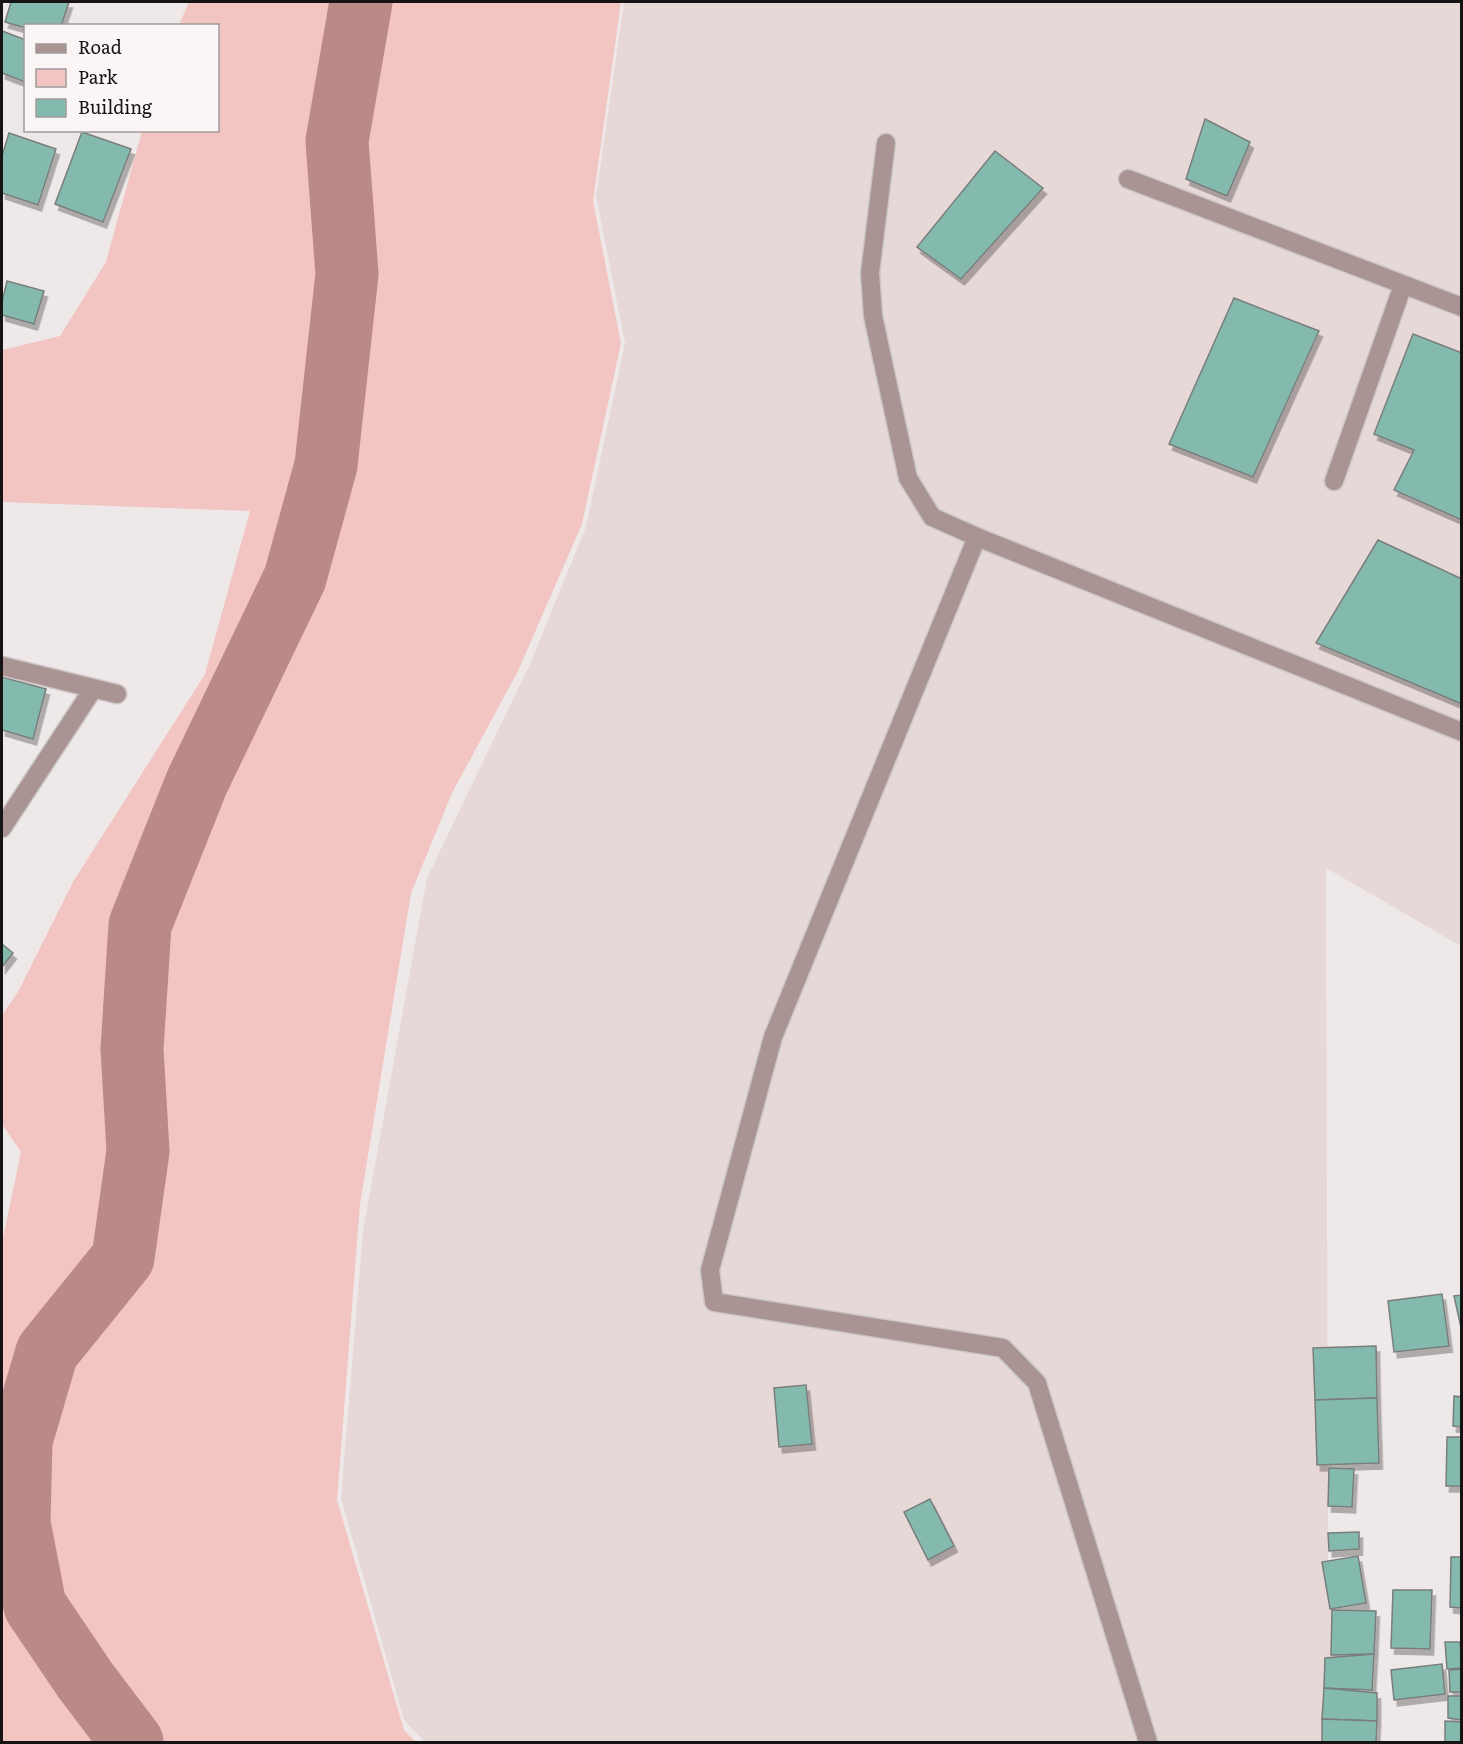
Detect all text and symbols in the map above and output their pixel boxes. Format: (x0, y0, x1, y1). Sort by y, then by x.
legend (24, 24, 219, 132)
text: Road (78, 33, 122, 60)
text: Park (78, 63, 119, 90)
text: Building (78, 93, 153, 120)

